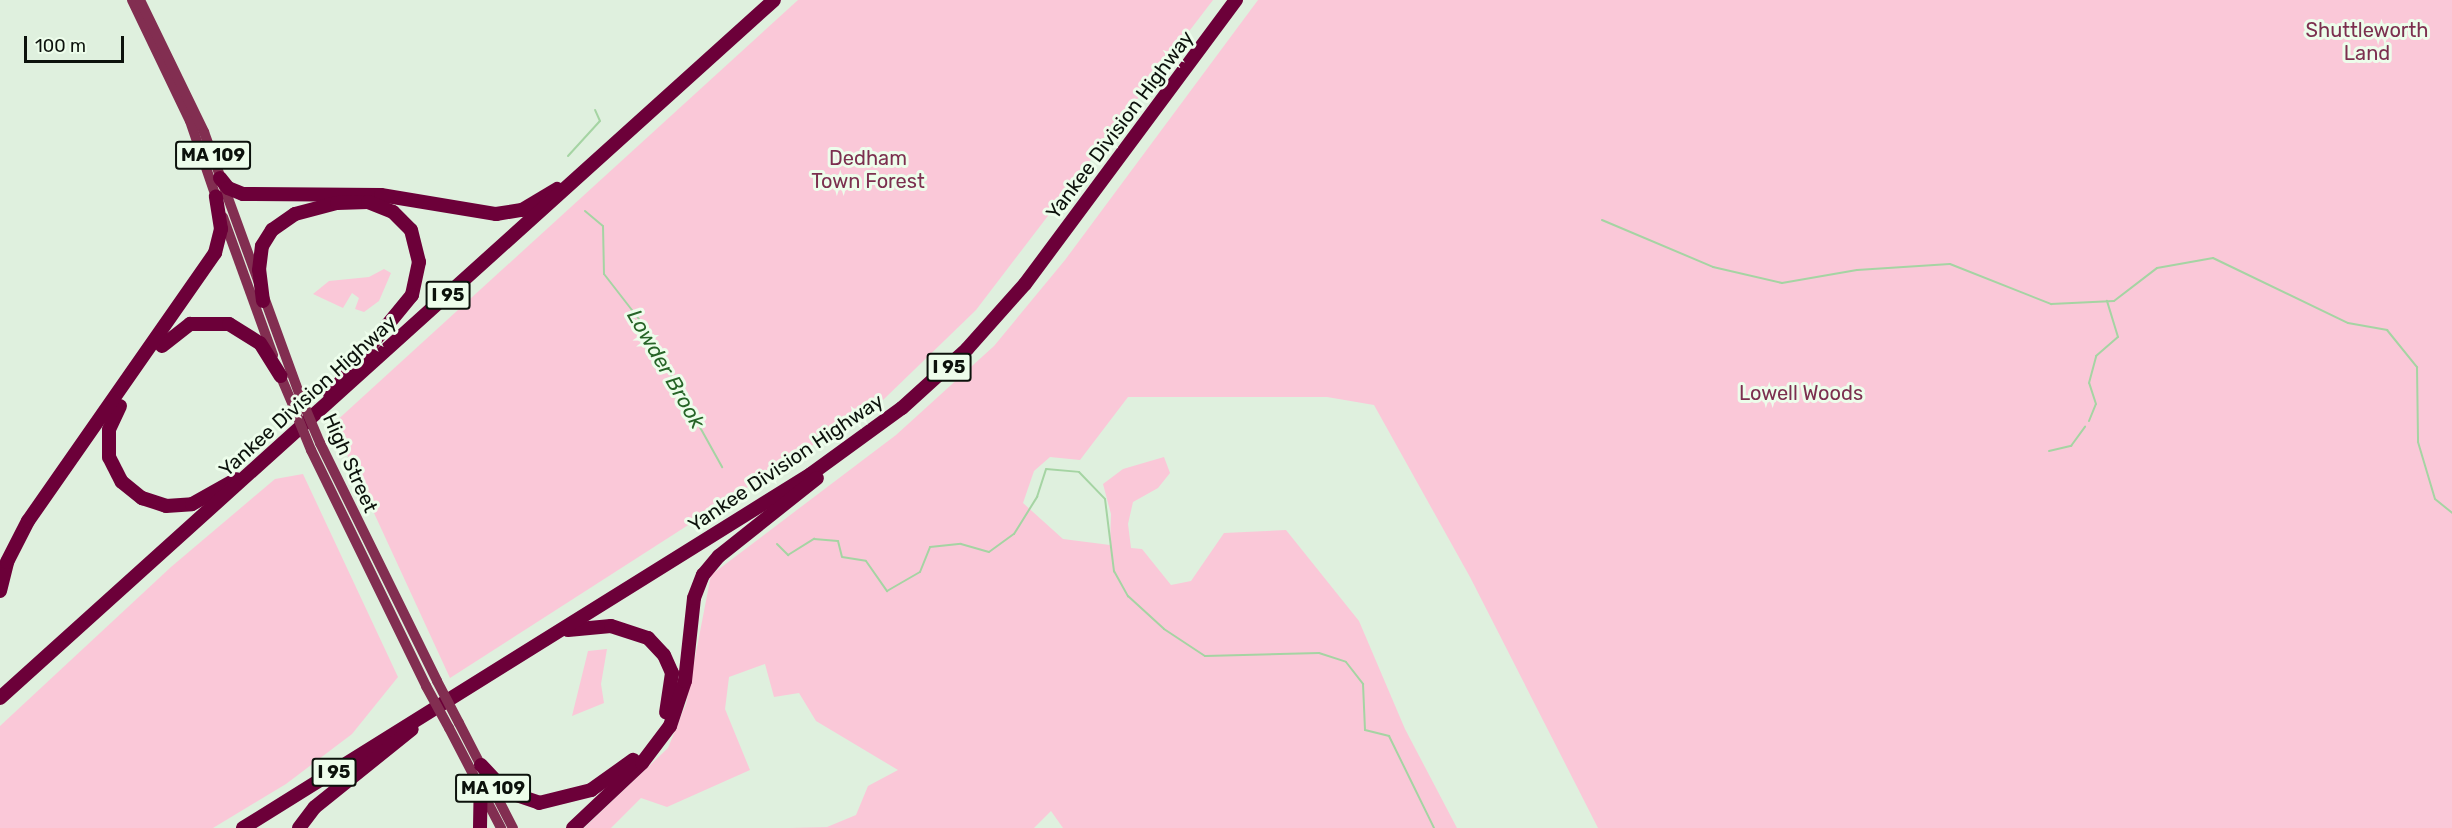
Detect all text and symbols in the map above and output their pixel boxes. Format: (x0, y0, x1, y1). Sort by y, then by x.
park label: Shuttleworth Land (2306, 19, 2428, 66)
scale bar (27, 24, 128, 62)
street label: Yankee Division Highway (1041, 26, 1199, 224)
text: 100 m (35, 35, 86, 57)
road number: MA 109 (174, 140, 252, 170)
park label: Dedham Town Forest (811, 147, 925, 194)
road number: I 95 (426, 280, 470, 310)
water label: Lowder Brook (622, 305, 710, 433)
street label: Yankee Division Highway (214, 310, 402, 482)
road number: I 95 (926, 352, 972, 382)
park label: Lowell Woods (1739, 381, 1863, 405)
street label: Yankee Division Highway (684, 389, 888, 537)
street label: High Street (317, 410, 383, 516)
road number: I 95 (312, 757, 356, 787)
road number: MA 109 (454, 773, 532, 803)

